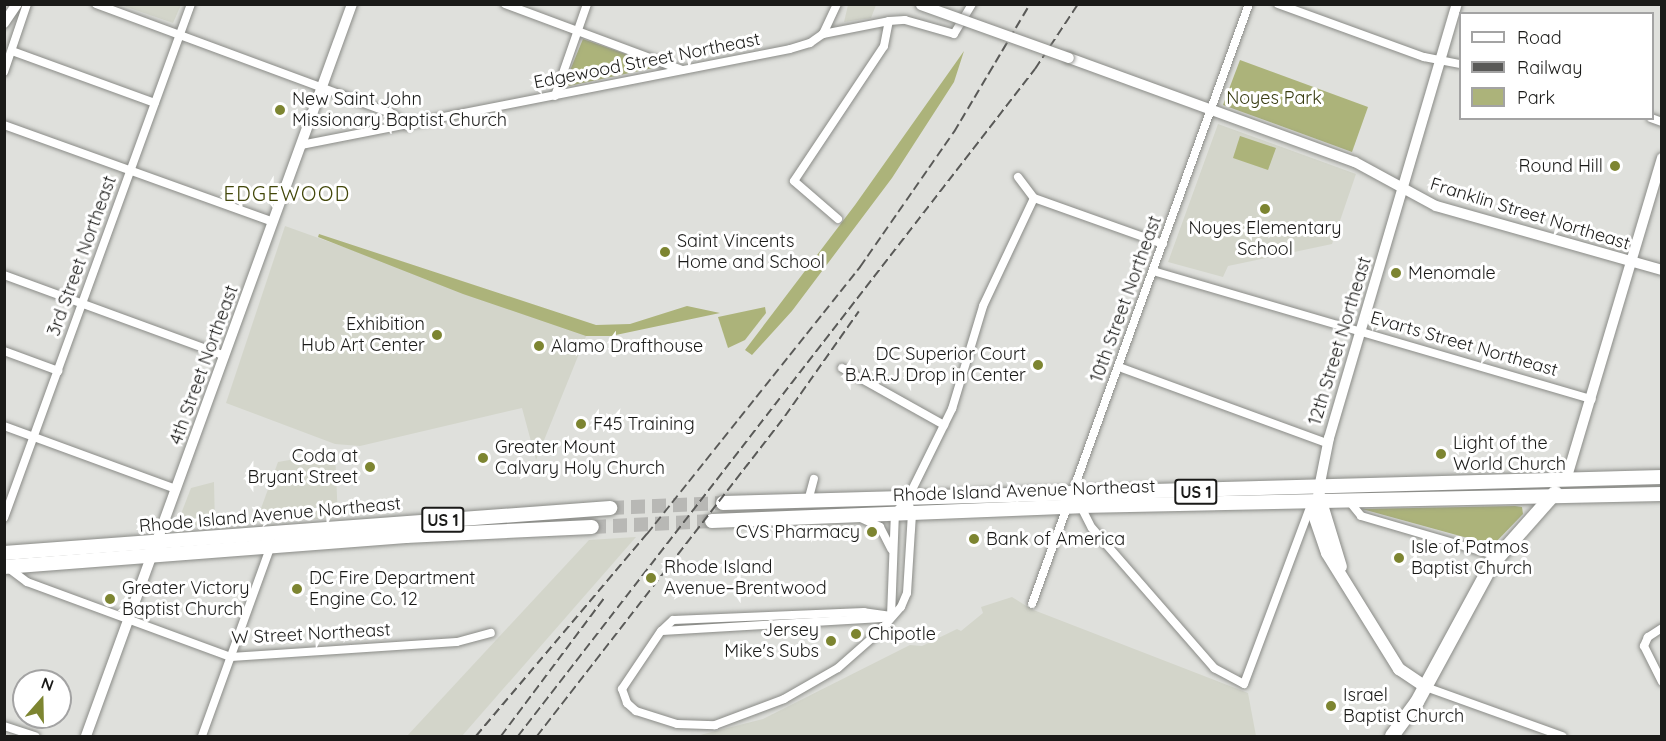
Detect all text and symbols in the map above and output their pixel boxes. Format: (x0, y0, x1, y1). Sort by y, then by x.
legend (1459, 12, 1654, 120)
text: Road (1517, 26, 1562, 49)
street label: Edgewood Street Northeast (532, 28, 762, 94)
text: Railway (1517, 56, 1583, 79)
text: Park (1517, 86, 1555, 109)
park label: Noyes Park (1226, 87, 1322, 109)
place label: New Saint John Missionary Baptist Church (292, 89, 507, 132)
marker: New Saint John Missionary Baptist Church (273, 103, 287, 117)
place label: Round Hill (1519, 155, 1603, 177)
marker: Round Hill (1608, 159, 1622, 173)
street label: 3rd Street Northeast (43, 173, 121, 339)
street label: Franklin Street Northeast (1427, 173, 1633, 255)
district label: EDGEWOOD (223, 181, 351, 205)
marker: Noyes Elementary School (1258, 202, 1272, 216)
street label: 10th Street Northeast (1086, 213, 1166, 385)
place label: Noyes Elementary School (1188, 218, 1342, 260)
place label: Saint Vincents Home and School (677, 231, 825, 274)
marker: Saint Vincents Home and School (658, 245, 672, 259)
street label: 12th Street Northeast (1304, 254, 1376, 428)
place label: Menomale (1408, 262, 1496, 284)
marker: Menomale (1389, 266, 1403, 280)
street label: 4th Street Northeast (165, 282, 243, 448)
street label: Evarts Street Northeast (1368, 307, 1560, 381)
place label: Exhibition Hub Art Center (301, 314, 425, 356)
marker: Exhibition Hub Art Center (430, 328, 444, 342)
place label: Alamo Drafthouse (551, 335, 703, 357)
marker: Alamo Drafthouse (532, 339, 546, 353)
place label: DC Superior Court B.A.R.J Drop in Center (845, 344, 1026, 386)
marker: DC Superior Court B.A.R.J Drop in Center (1031, 358, 1045, 372)
place label: F45 Training (593, 413, 695, 435)
marker: F45 Training (574, 417, 588, 431)
place label: Light of the World Church (1453, 433, 1566, 476)
place label: Greater Mount Calvary Holy Church (495, 437, 665, 480)
place label: Coda at Bryant Street (248, 446, 358, 488)
marker: Light of the World Church (1434, 447, 1448, 461)
marker: Greater Mount Calvary Holy Church (476, 451, 490, 465)
marker: Coda at Bryant Street (363, 460, 377, 474)
street label: Rhode Island Avenue Northeast (892, 476, 1156, 506)
road number: US 1 (1174, 479, 1218, 505)
street label: Rhode Island Avenue Northeast (138, 493, 402, 537)
road number: US 1 (420, 507, 466, 533)
place label: CVS Pharmacy (736, 521, 860, 543)
marker: CVS Pharmacy (865, 525, 879, 539)
place label: Bank of America (986, 528, 1125, 550)
marker: Bank of America (967, 532, 981, 546)
place label: Isle of Patmos Baptist Church (1411, 537, 1532, 580)
marker: Isle of Patmos Baptist Church (1392, 551, 1406, 565)
place label: Rhode Island Avenue–Brentwood (664, 557, 827, 600)
place label: DC Fire Department Engine Co. 12 (309, 568, 475, 610)
marker: Rhode Island Avenue–Brentwood (642, 569, 660, 587)
place label: Greater Victory Baptist Church (122, 578, 249, 620)
marker: DC Fire Department Engine Co. 12 (290, 582, 304, 596)
marker: Greater Victory Baptist Church (103, 592, 117, 606)
street label: W Street Northeast (231, 619, 391, 649)
place label: Jersey Mike's Subs (724, 620, 819, 662)
place label: Chipotle (868, 623, 936, 645)
marker: Chipotle (849, 627, 863, 641)
marker: Jersey Mike's Subs (824, 634, 838, 648)
north arrow (12, 669, 72, 729)
text: N (39, 673, 56, 695)
place label: Israel Baptist Church (1343, 685, 1464, 728)
marker: Israel Baptist Church (1324, 699, 1338, 713)

